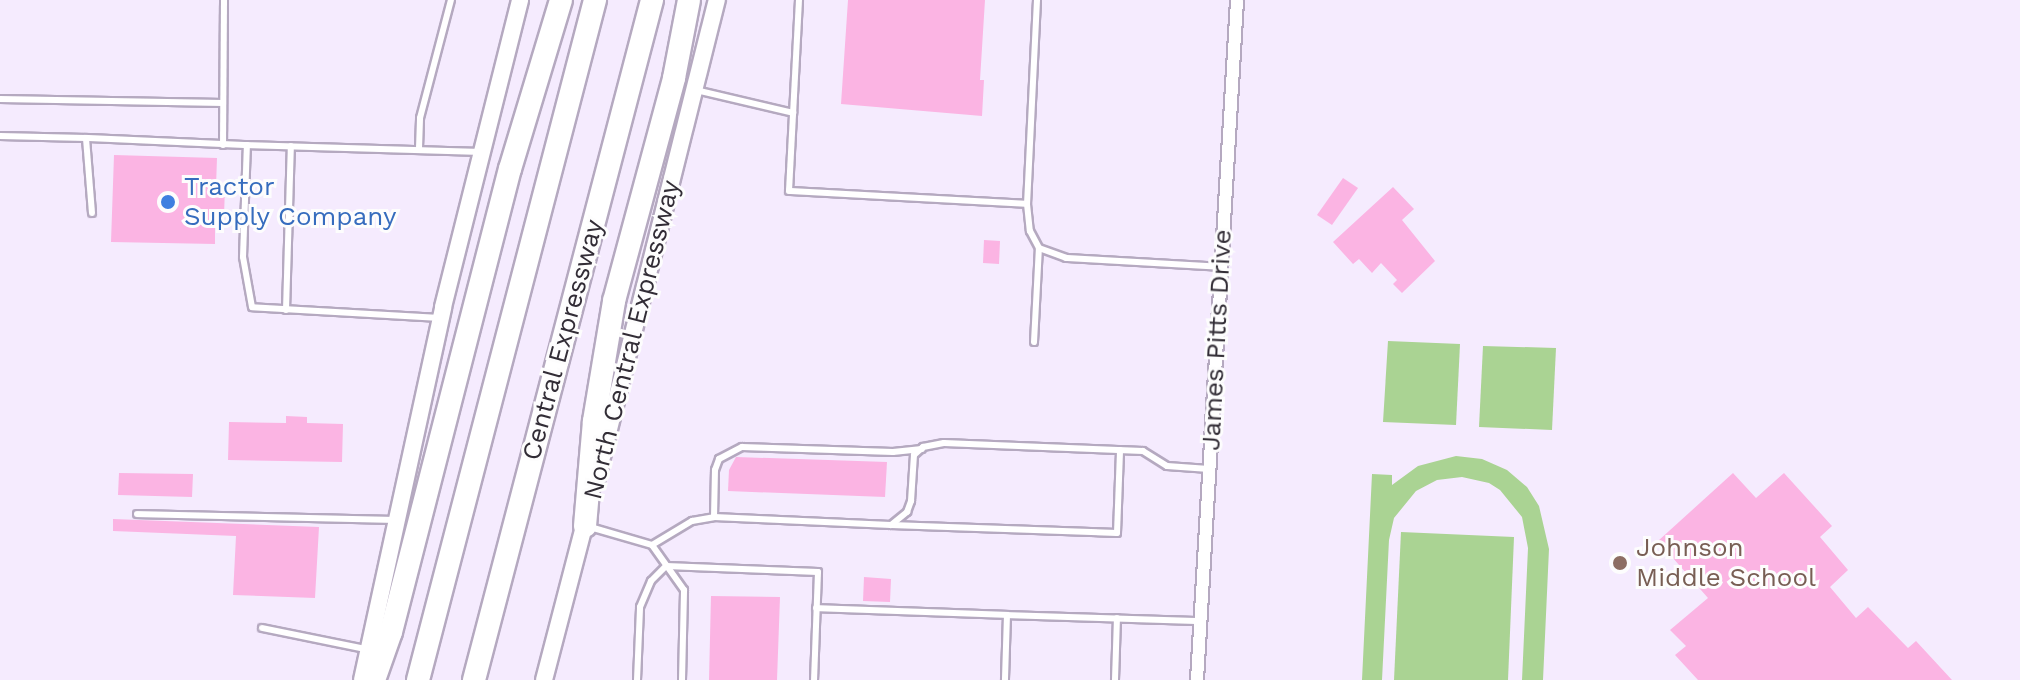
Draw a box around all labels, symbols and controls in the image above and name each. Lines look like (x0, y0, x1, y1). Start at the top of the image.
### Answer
place label: Tractor Supply Company (184, 171, 397, 232)
street label: North Central Expressway (577, 177, 687, 503)
marker: Tractor Supply Company (159, 193, 177, 211)
street label: Central Expressway (516, 216, 610, 464)
street label: James Pitts Drive (1196, 229, 1238, 451)
place label: Johnson Middle School (1636, 532, 1816, 594)
marker: Johnson Middle School (1611, 554, 1629, 572)

